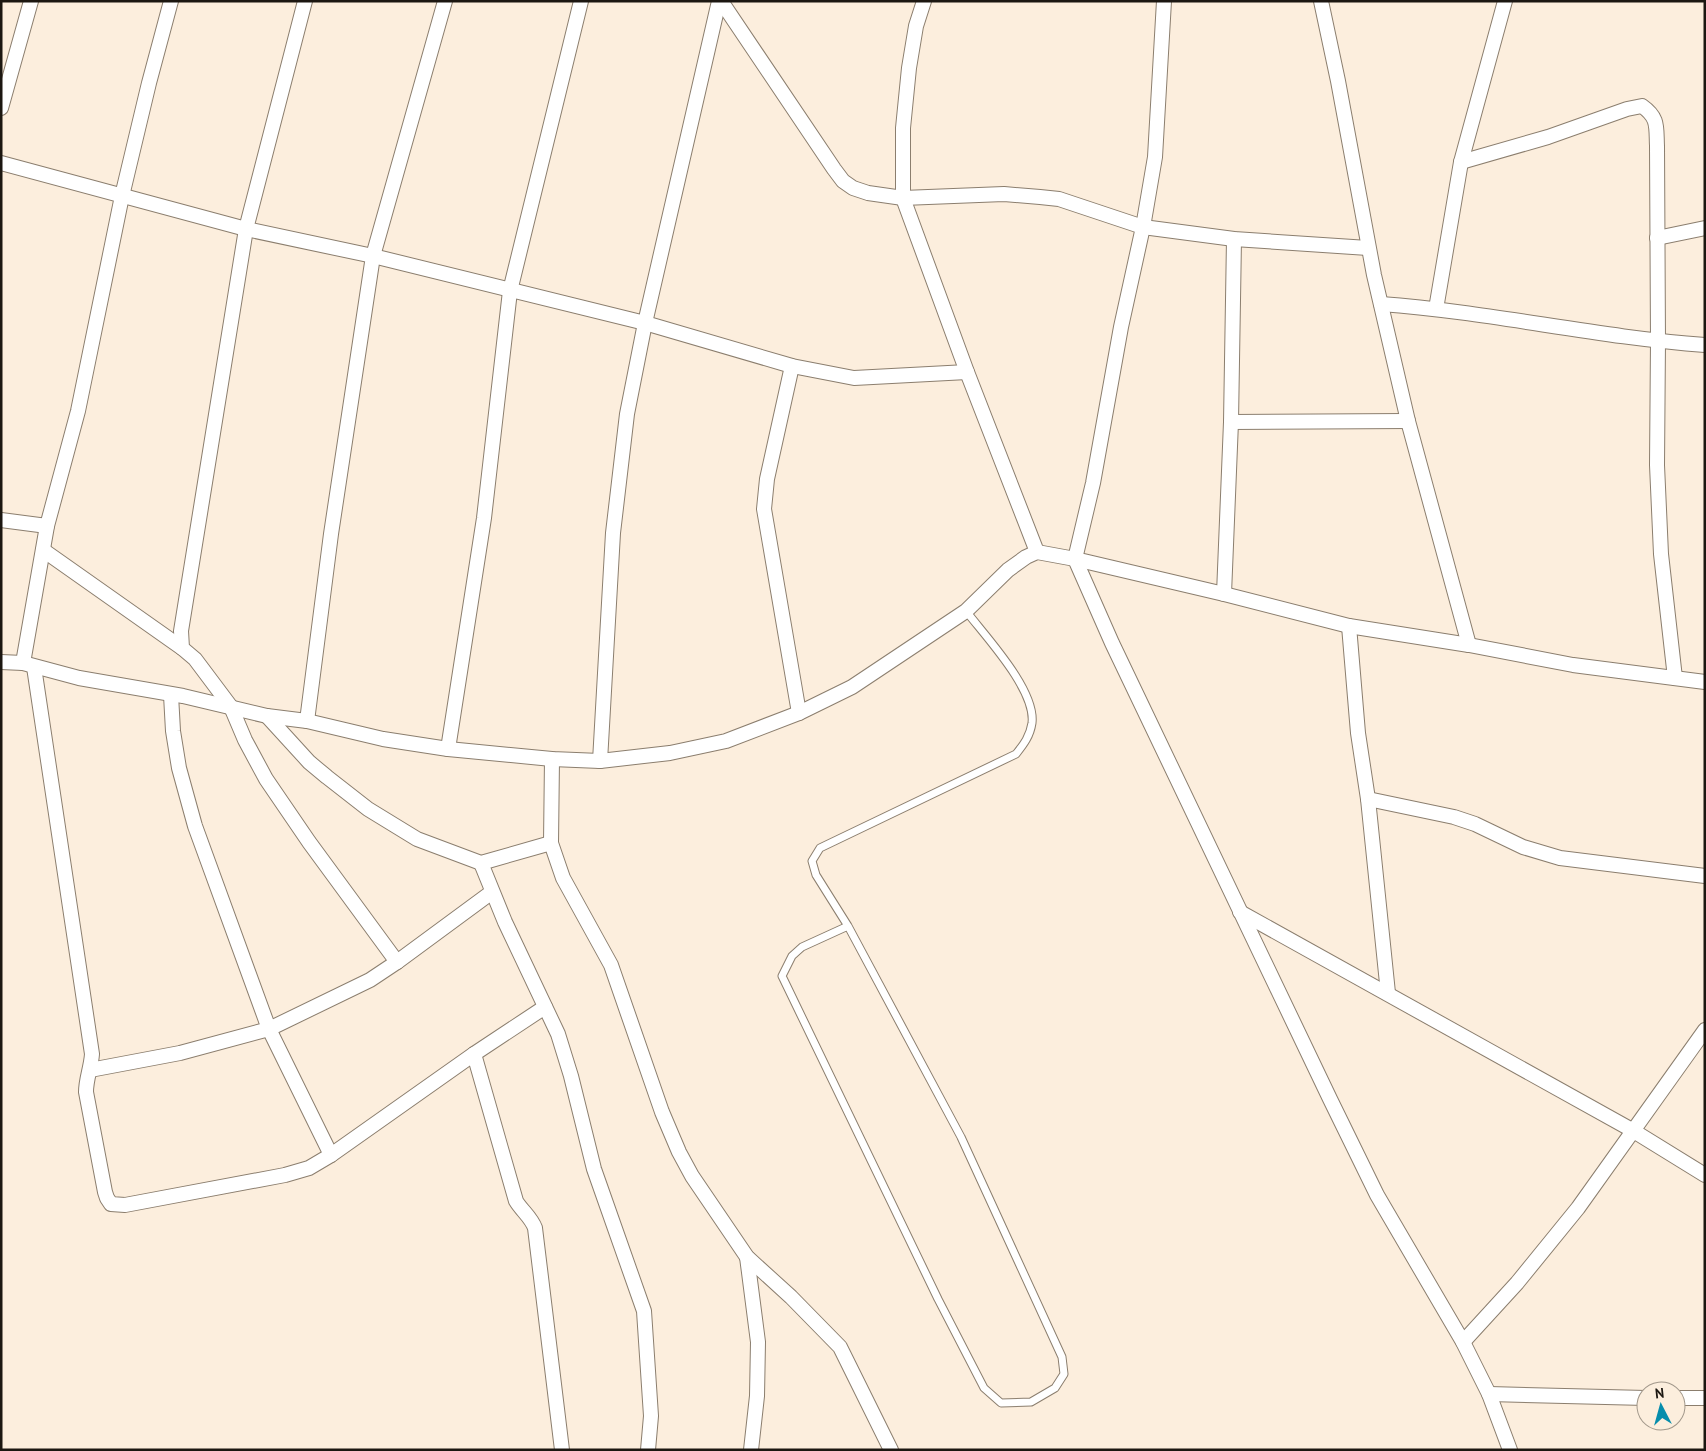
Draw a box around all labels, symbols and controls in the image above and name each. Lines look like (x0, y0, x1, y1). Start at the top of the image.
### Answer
north arrow (1636, 1381, 1686, 1431)
text: N (1654, 1384, 1665, 1403)

